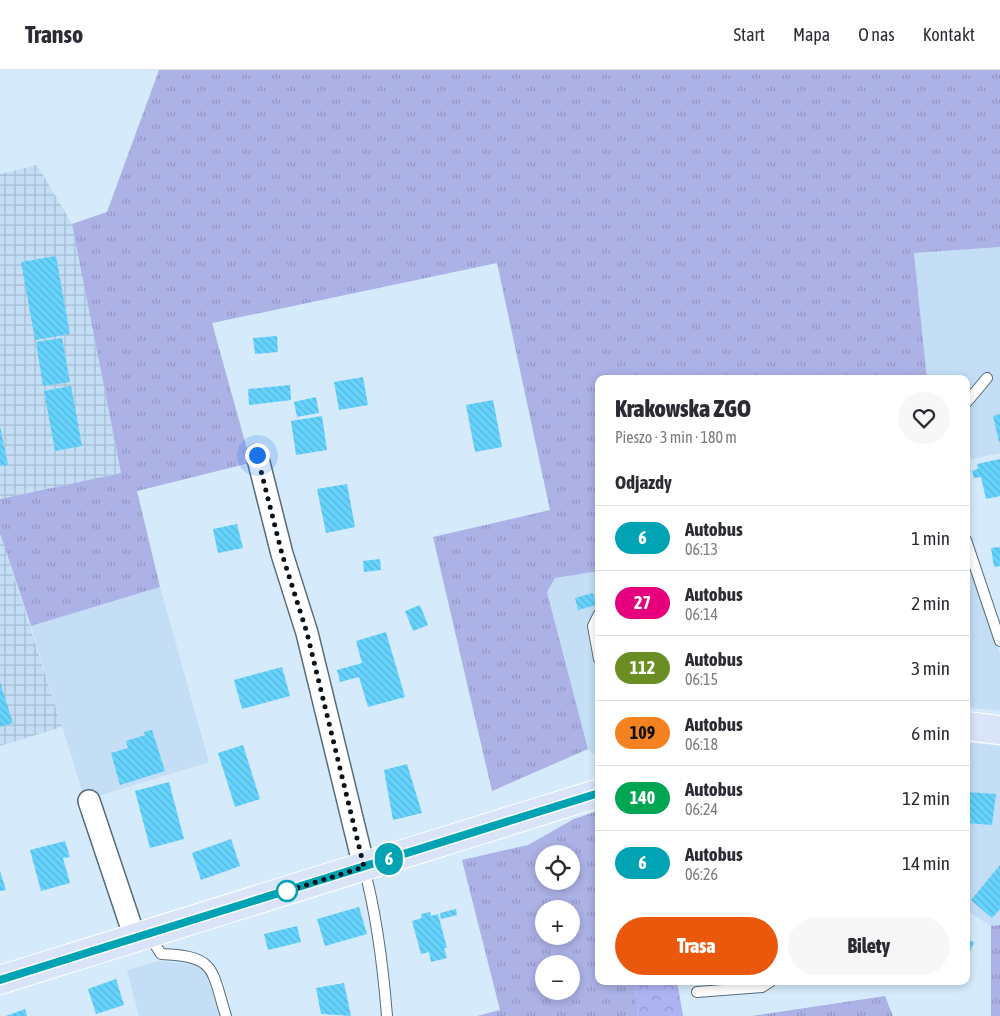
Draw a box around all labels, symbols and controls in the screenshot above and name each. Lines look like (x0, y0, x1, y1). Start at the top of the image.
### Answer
text: Transo (25, 21, 83, 48)
text: Start (733, 24, 765, 45)
text: Mapa (793, 24, 830, 45)
text: O nas (858, 24, 895, 45)
text: Kontakt (923, 24, 975, 45)
button: heart (898, 392, 950, 444)
text: Krakowska ZGO (615, 395, 751, 422)
text: Pieszo · 3 min · 180 m (615, 428, 737, 446)
your location (245, 443, 270, 468)
text: Odjazdy (615, 471, 672, 493)
text: Autobus (685, 518, 743, 540)
text: 6 (638, 527, 647, 548)
text: 1 min (911, 527, 950, 549)
text: 06:13 (685, 540, 718, 558)
text: Autobus (685, 583, 743, 605)
text: 27 (634, 592, 651, 613)
text: 2 min (911, 592, 950, 614)
text: 06:14 (685, 605, 718, 623)
text: Autobus (685, 648, 743, 670)
text: 112 (630, 657, 655, 678)
text: 3 min (911, 657, 950, 679)
text: 06:15 (685, 670, 718, 688)
text: Autobus (685, 713, 743, 735)
text: 109 (630, 722, 655, 743)
text: 6 min (911, 722, 950, 744)
text: 06:18 (685, 735, 718, 753)
text: Autobus (685, 778, 743, 800)
text: 140 (630, 787, 655, 808)
text: 12 min (902, 787, 950, 809)
text: 06:24 (685, 800, 718, 818)
line badge: 6 (373, 843, 405, 875)
text: Autobus (685, 843, 743, 865)
map controls (535, 845, 580, 1000)
button: locate (535, 845, 580, 890)
text: 6 (385, 848, 393, 869)
text: 6 (638, 852, 647, 873)
text: 14 min (902, 852, 950, 874)
text: 06:26 (685, 865, 718, 883)
unlabelled marker (276, 880, 298, 902)
button: + (535, 900, 580, 945)
button: Trasa (615, 917, 778, 975)
button: Bilety (788, 917, 950, 975)
button: − (535, 955, 580, 1000)

